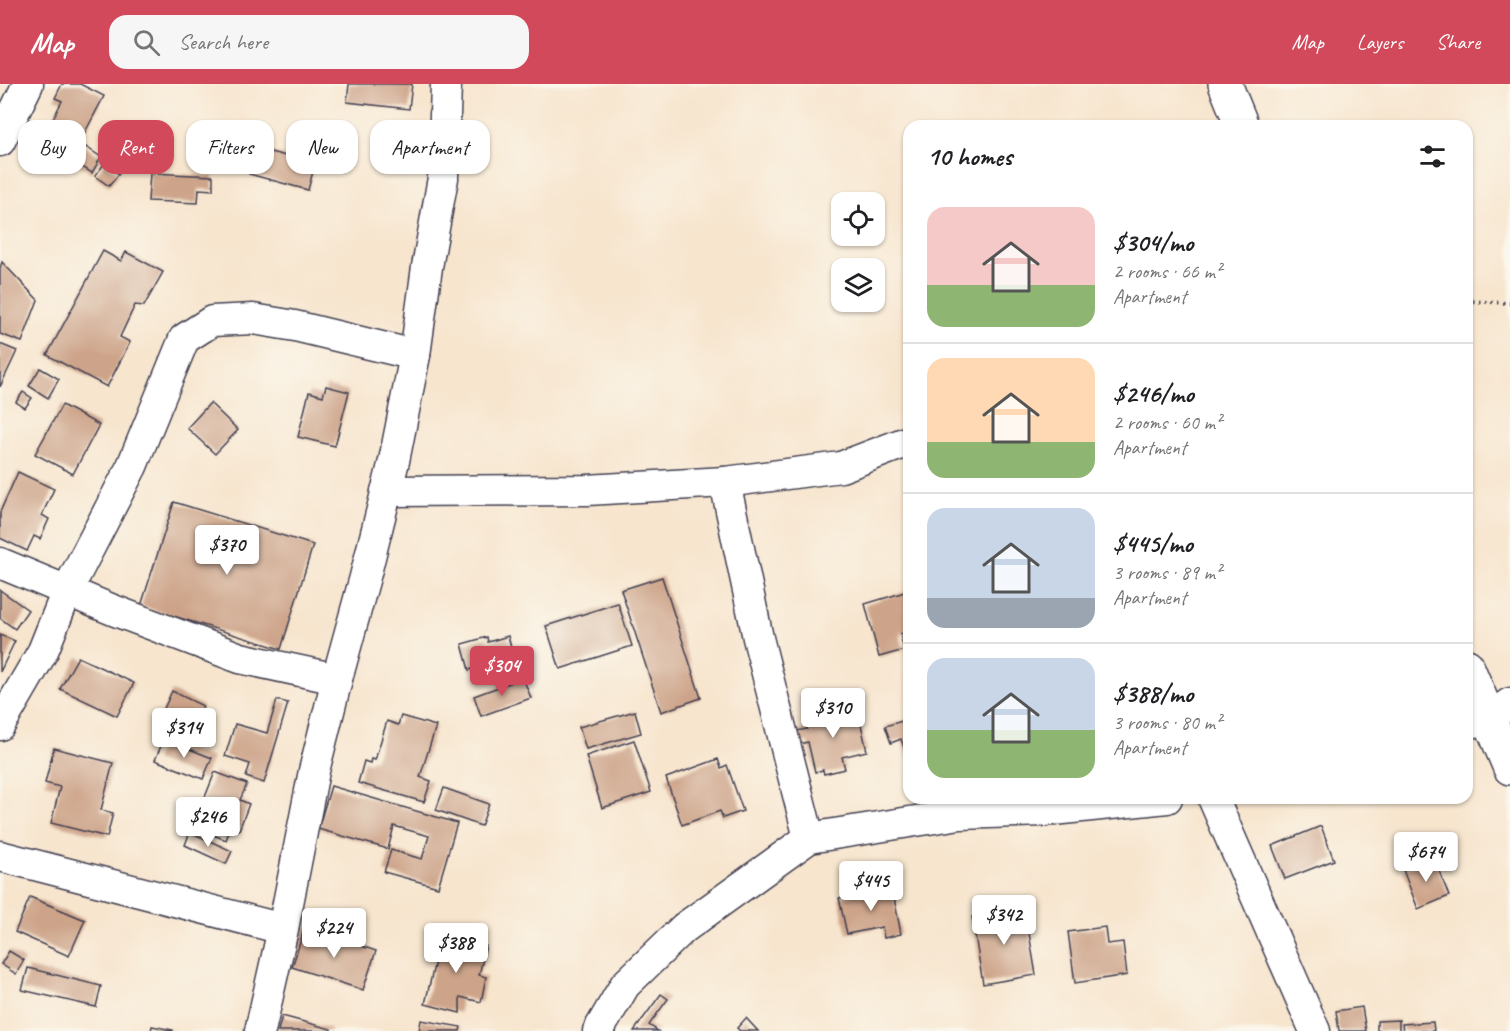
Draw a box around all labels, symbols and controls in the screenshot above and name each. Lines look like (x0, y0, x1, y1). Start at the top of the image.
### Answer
search box (109, 15, 529, 69)
text: Map (30, 25, 73, 60)
icon: search (130, 26, 163, 59)
text: Search here (178, 28, 268, 56)
text: Map (1291, 29, 1324, 55)
text: Layers (1357, 29, 1403, 55)
text: Share (1436, 29, 1480, 55)
chip: Buy (18, 120, 86, 174)
chip: Rent (98, 120, 174, 174)
chip: Filters (186, 120, 274, 174)
chip: New (286, 120, 358, 174)
chip: Apartment (370, 120, 490, 174)
text: 10 homes (927, 140, 1012, 173)
icon: filters (1416, 140, 1449, 173)
map controls (831, 192, 885, 312)
button: locate (831, 192, 885, 246)
text: $304/mo (1113, 226, 1193, 259)
icon: home (975, 231, 1047, 303)
button: layers (831, 258, 885, 312)
text: 2 rooms · 66 m² (1113, 259, 1221, 284)
text: Apartment (1113, 284, 1186, 309)
text: $246/mo (1113, 377, 1194, 410)
icon: home (975, 382, 1047, 454)
text: 2 rooms · 60 m² (1113, 410, 1221, 435)
text: Apartment (1113, 435, 1186, 460)
pin: $370 (191, 525, 263, 576)
text: $445/mo (1113, 527, 1193, 560)
text: $370 (209, 532, 245, 557)
icon: home (975, 532, 1047, 604)
text: 3 rooms · 89 m² (1113, 560, 1221, 585)
text: Apartment (1113, 585, 1186, 610)
pin: $304 (466, 646, 538, 697)
text: $304 (484, 653, 520, 678)
text: $388/mo (1113, 677, 1193, 710)
icon: home (975, 682, 1047, 754)
pin: $310 (797, 688, 869, 739)
text: $310 (815, 695, 851, 720)
pin: $314 (148, 708, 220, 759)
text: 3 rooms · 80 m² (1113, 710, 1221, 735)
text: $314 (166, 715, 202, 740)
text: Apartment (1113, 735, 1186, 760)
pin: $246 (172, 797, 244, 848)
text: $246 (190, 804, 226, 829)
pin: $674 (1390, 832, 1462, 883)
text: $674 (1408, 839, 1444, 864)
pin: $445 (835, 861, 907, 912)
text: $445 (853, 868, 889, 893)
pin: $342 (968, 895, 1040, 946)
text: $342 (986, 902, 1022, 927)
pin: $224 (298, 908, 370, 959)
text: $224 (316, 915, 352, 940)
pin: $388 (420, 923, 492, 974)
text: $388 (438, 930, 474, 955)

